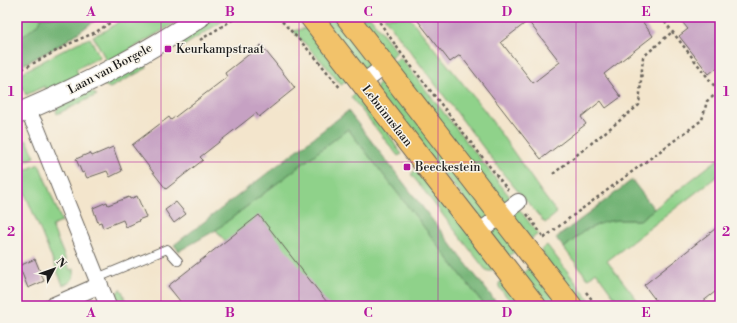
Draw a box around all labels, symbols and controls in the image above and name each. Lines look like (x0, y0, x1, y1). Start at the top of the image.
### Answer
text: A (85, 4, 96, 20)
text: B (225, 4, 235, 20)
text: C (363, 4, 373, 20)
text: D (502, 4, 512, 20)
text: E (641, 4, 651, 20)
street label: Laan van Borgele (65, 40, 155, 98)
place label: Keurkampstraat (176, 42, 265, 57)
marker: Keurkampstraat (163, 44, 173, 54)
street label: Lebuïnuslaan (358, 82, 416, 150)
text: 1 (8, 84, 15, 100)
text: 1 (723, 84, 730, 100)
place label: Beeckestein (414, 160, 481, 175)
marker: Beeckestein (402, 162, 412, 172)
text: 2 (7, 224, 15, 240)
text: 2 (722, 224, 730, 240)
north arrow (34, 249, 74, 289)
text: N (53, 255, 69, 271)
text: A (85, 305, 96, 321)
text: B (225, 305, 235, 321)
text: C (363, 305, 373, 321)
text: D (502, 305, 512, 321)
text: E (641, 305, 651, 321)

